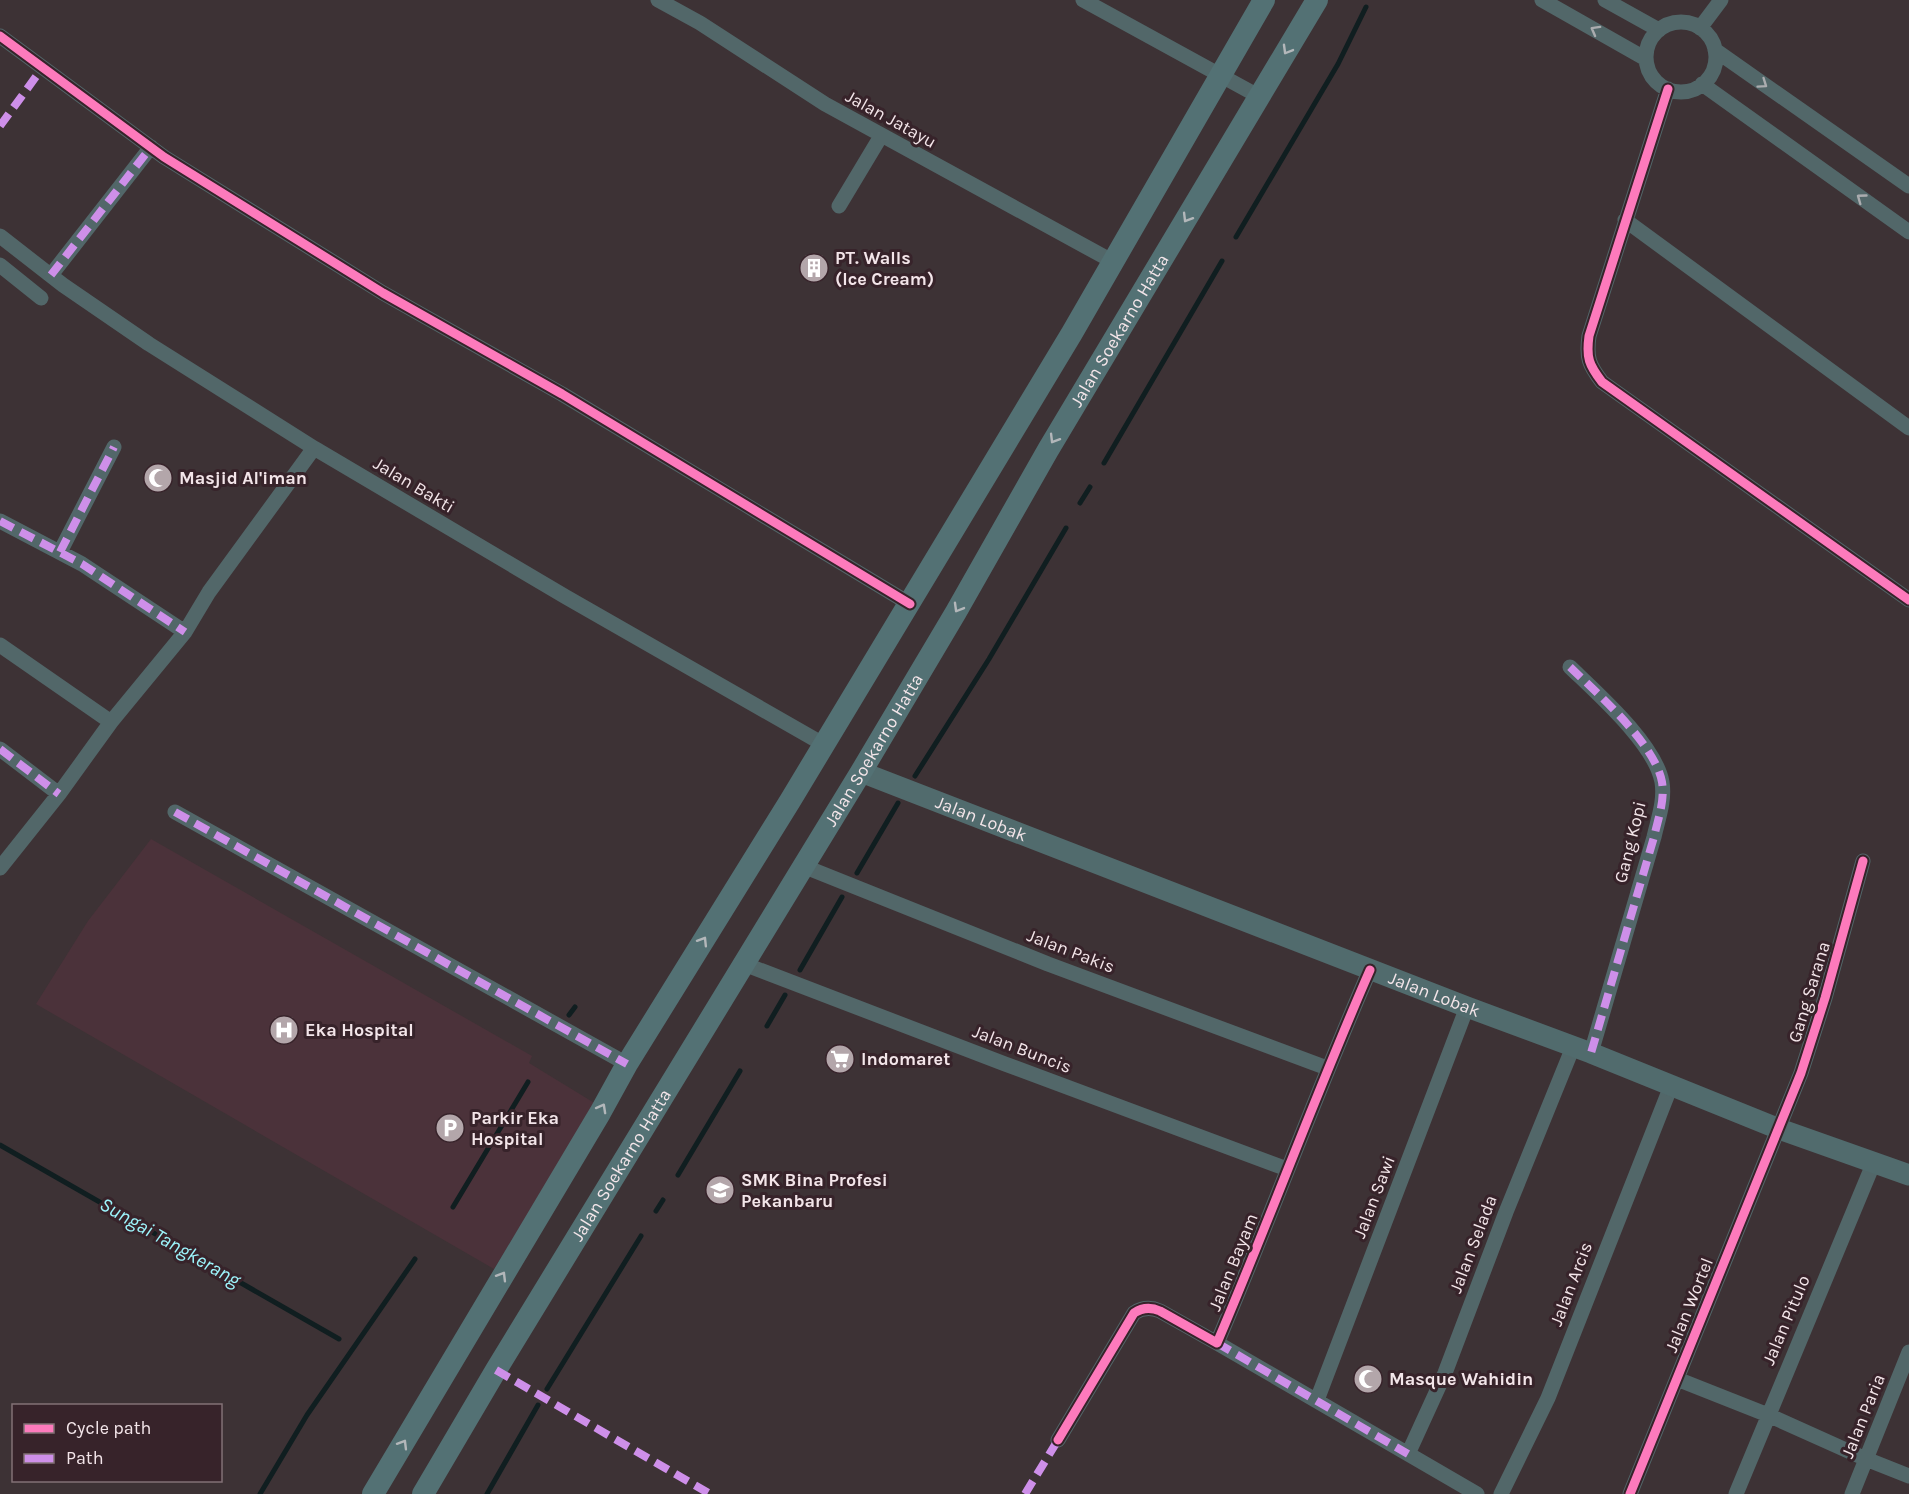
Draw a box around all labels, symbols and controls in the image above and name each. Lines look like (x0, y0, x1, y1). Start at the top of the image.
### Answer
one-way arrow (1591, 26, 1601, 37)
one-way arrow (1283, 44, 1294, 55)
one-way arrow (1756, 77, 1767, 88)
street label: Jalan Jatayu (842, 85, 940, 153)
one-way arrow (1857, 195, 1868, 206)
one-way arrow (1182, 212, 1194, 222)
place label: PT. Walls (Ice Cream) (835, 247, 934, 290)
street label: Jalan Soekarno Hatta (1065, 250, 1174, 411)
building icon: PT. Walls (Ice Cream) (798, 252, 830, 284)
one-way arrow (1050, 433, 1062, 443)
street label: Jalan Bakti (369, 452, 459, 518)
mosque icon: Masjid Al'iman (142, 462, 174, 494)
place label: Masjid Al'iman (179, 467, 307, 489)
one-way arrow (954, 602, 965, 613)
street label: Jalan Soekarno Hatta (819, 669, 928, 830)
street label: Jalan Lobak (932, 791, 1030, 846)
street label: Gang Kopi (1609, 799, 1651, 885)
street label: Jalan Pakis (1024, 924, 1118, 978)
one-way arrow (695, 937, 706, 948)
street label: Gang Sarana (1783, 939, 1835, 1045)
street label: Jalan Lobak (1386, 967, 1483, 1022)
hospital icon: Eka Hospital (268, 1014, 300, 1046)
place label: Eka Hospital (305, 1019, 414, 1041)
street label: Jalan Buncis (969, 1020, 1075, 1078)
supermarket icon: Indomaret (824, 1043, 856, 1075)
place label: Indomaret (861, 1048, 950, 1070)
street label: Jalan Soekarno Hatta (566, 1085, 676, 1245)
one-way arrow (595, 1104, 606, 1115)
place label: Parkir Eka Hospital (471, 1107, 559, 1150)
parking icon: Parkir Eka Hospital (434, 1112, 466, 1144)
street label: Jalan Sawi (1348, 1153, 1400, 1241)
place label: SMK Bina Profesi Pekanbaru (741, 1169, 888, 1212)
school or university icon: SMK Bina Profesi Pekanbaru (704, 1174, 736, 1206)
water label: Sungai Tangkerang (96, 1192, 245, 1292)
street label: Jalan Selada (1444, 1192, 1502, 1296)
street label: Jalan Bayam (1203, 1210, 1263, 1314)
street label: Jalan Arcis (1545, 1239, 1597, 1329)
street label: Jalan Wortel (1660, 1254, 1718, 1356)
one-way arrow (495, 1272, 507, 1282)
street label: Jalan Pitulo (1757, 1272, 1815, 1368)
mosque icon: Masque Wahidin (1352, 1363, 1384, 1395)
place label: Masque Wahidin (1389, 1368, 1533, 1390)
street label: Jalan Paria (1836, 1371, 1890, 1461)
legend (12, 1404, 222, 1482)
text: Cycle path (66, 1417, 151, 1439)
one-way arrow (396, 1440, 407, 1450)
text: Path (66, 1447, 104, 1469)

